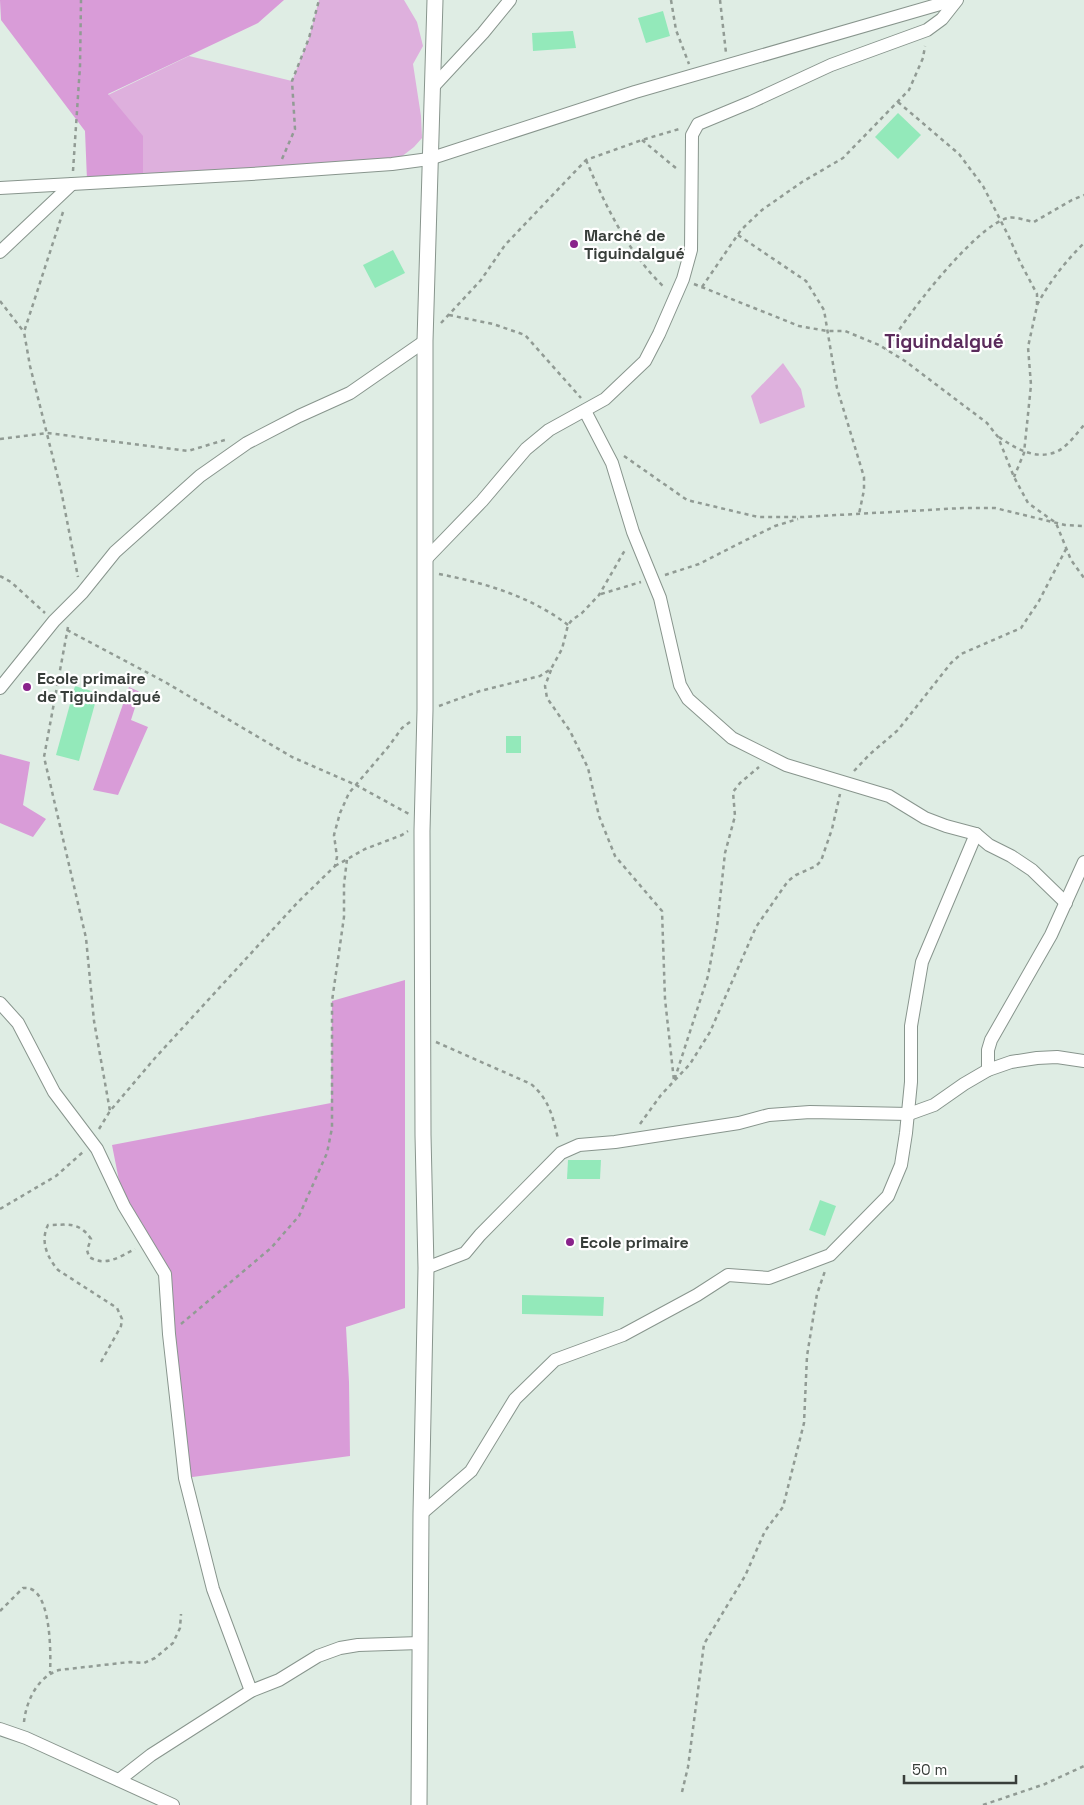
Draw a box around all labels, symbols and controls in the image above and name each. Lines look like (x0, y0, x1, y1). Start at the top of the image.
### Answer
place label: Marché de Tiguindalgué (584, 225, 685, 264)
marker: Marché de Tiguindalgué (568, 238, 580, 250)
district label: Tiguindalgué (884, 329, 1004, 354)
place label: Ecole primaire de Tiguindalgué (37, 668, 161, 707)
marker: Ecole primaire de Tiguindalgué (21, 681, 33, 693)
place label: Ecole primaire (580, 1232, 689, 1253)
marker: Ecole primaire (564, 1236, 576, 1248)
scale bar (904, 1752, 1016, 1784)
text: 50 m (912, 1760, 947, 1779)

